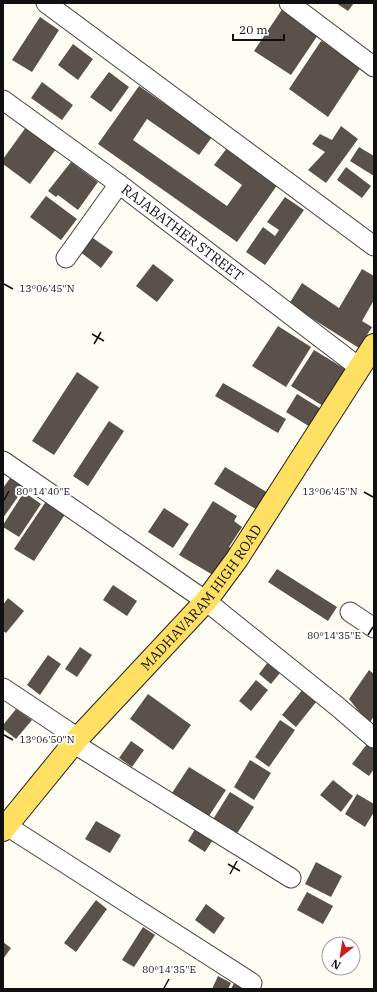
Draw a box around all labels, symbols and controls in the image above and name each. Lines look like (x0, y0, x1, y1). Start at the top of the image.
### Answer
scale bar (233, 16, 284, 42)
text: 20 m (239, 22, 268, 37)
street label: RAJABATHER STREET (118, 180, 247, 285)
text: 13°06'45"N (20, 282, 75, 295)
text: 80°14'40"E (16, 485, 70, 498)
text: 13°06'45"N (303, 485, 358, 498)
street label: MADHAVARAM HIGH ROAD (137, 521, 266, 674)
text: 80°14'35"E (307, 629, 361, 642)
text: 13°06'50"N (20, 733, 75, 746)
north arrow (321, 936, 361, 976)
text: N (328, 956, 343, 973)
text: 80°14'35"E (142, 963, 196, 976)

